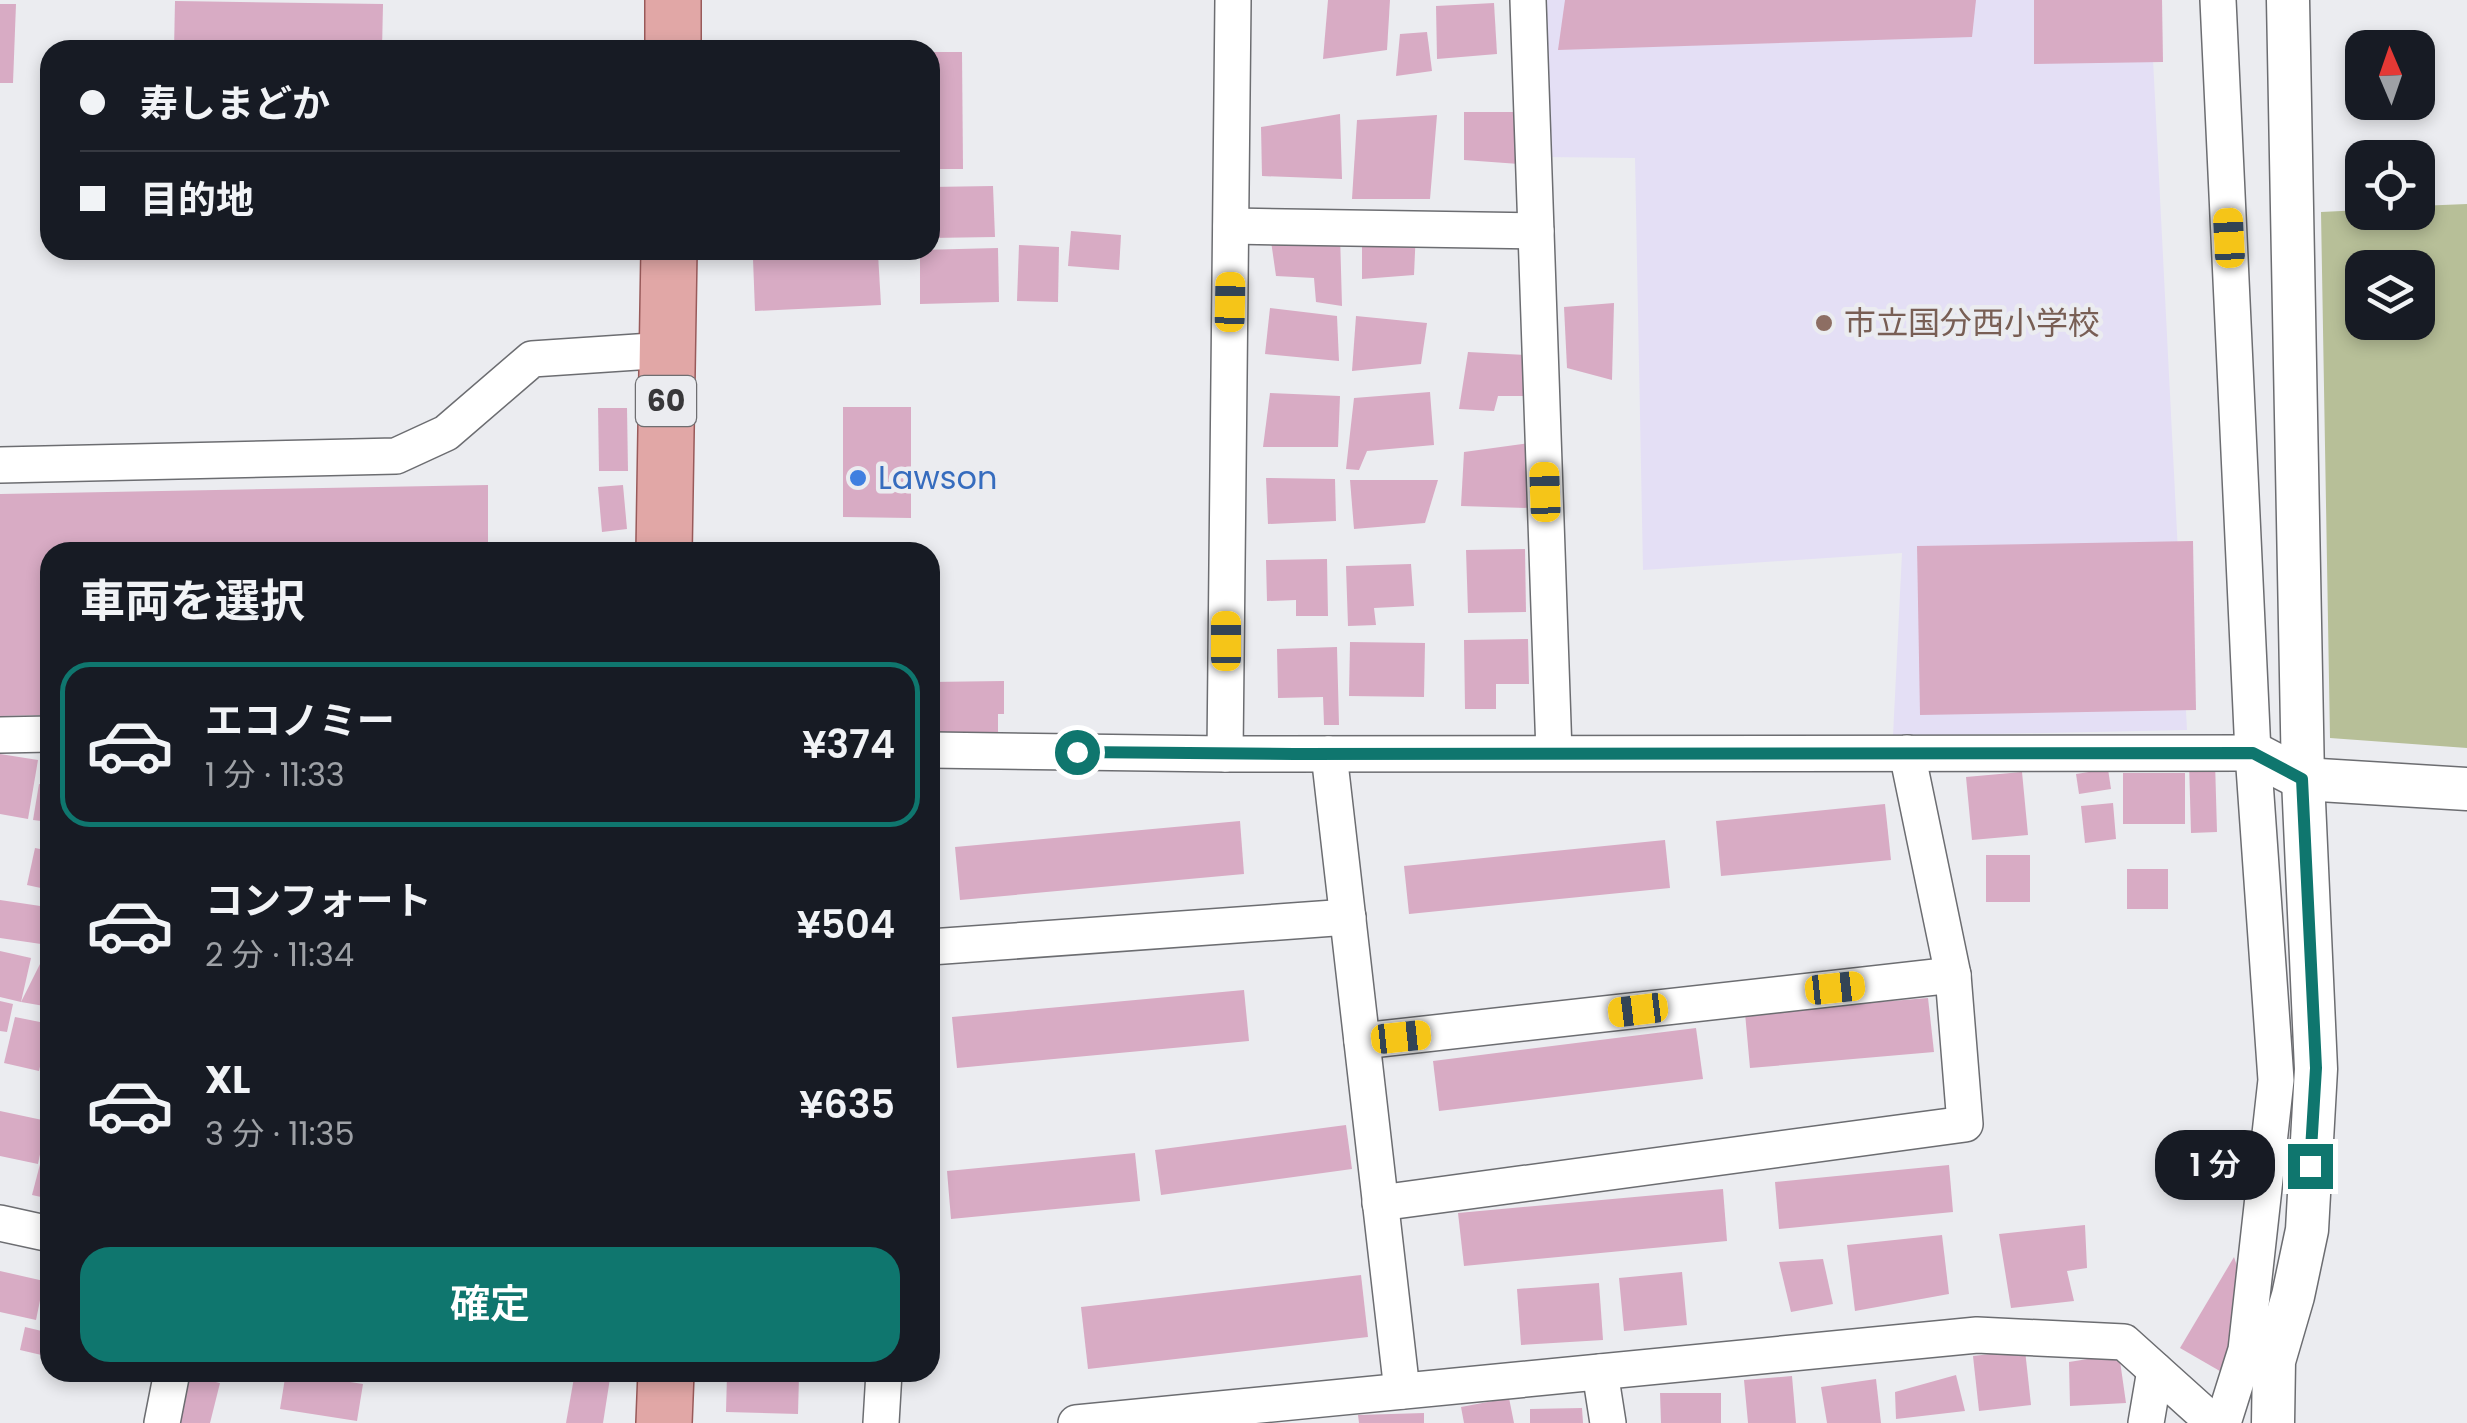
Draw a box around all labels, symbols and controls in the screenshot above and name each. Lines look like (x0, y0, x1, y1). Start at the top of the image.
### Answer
north arrow (2345, 30, 2435, 120)
map controls (2345, 30, 2435, 340)
text: 寿しまどか (140, 77, 330, 130)
button: locate (2345, 140, 2435, 230)
text: 目的地 (140, 173, 254, 226)
car (2212, 207, 2246, 269)
button: layers (2345, 250, 2435, 340)
car (1214, 272, 1246, 332)
place label: 市立国分西小学校 (1844, 300, 2100, 345)
marker: 市立国分西小学校 (1813, 312, 1835, 334)
road number: 60 (636, 376, 696, 426)
place label: Lawson (878, 455, 997, 500)
car (1529, 461, 1561, 523)
marker: Lawson (847, 467, 869, 489)
text: 車両を選択 (80, 570, 305, 633)
car (1211, 611, 1241, 671)
text: エコノミー (205, 694, 395, 747)
icon: car (85, 700, 175, 790)
text: ¥374 (802, 718, 895, 771)
route start (1055, 730, 1100, 775)
text: 1 分 · 11:33 (205, 752, 345, 797)
text: コンフォート (205, 874, 432, 927)
icon: car (85, 880, 175, 970)
text: ¥504 (797, 898, 895, 951)
text: 2 分 · 11:34 (205, 932, 354, 977)
car (1804, 970, 1866, 1006)
car (1606, 991, 1670, 1029)
car (1370, 1019, 1432, 1055)
text: XL (205, 1053, 250, 1106)
icon: car (85, 1060, 175, 1150)
text: ¥635 (799, 1078, 895, 1131)
text: 3 分 · 11:35 (205, 1111, 355, 1156)
callout: 1 分 (2155, 1131, 2275, 1201)
text: 1 分 (2189, 1142, 2241, 1187)
route end (2288, 1144, 2333, 1189)
button: 確定 (80, 1247, 900, 1362)

